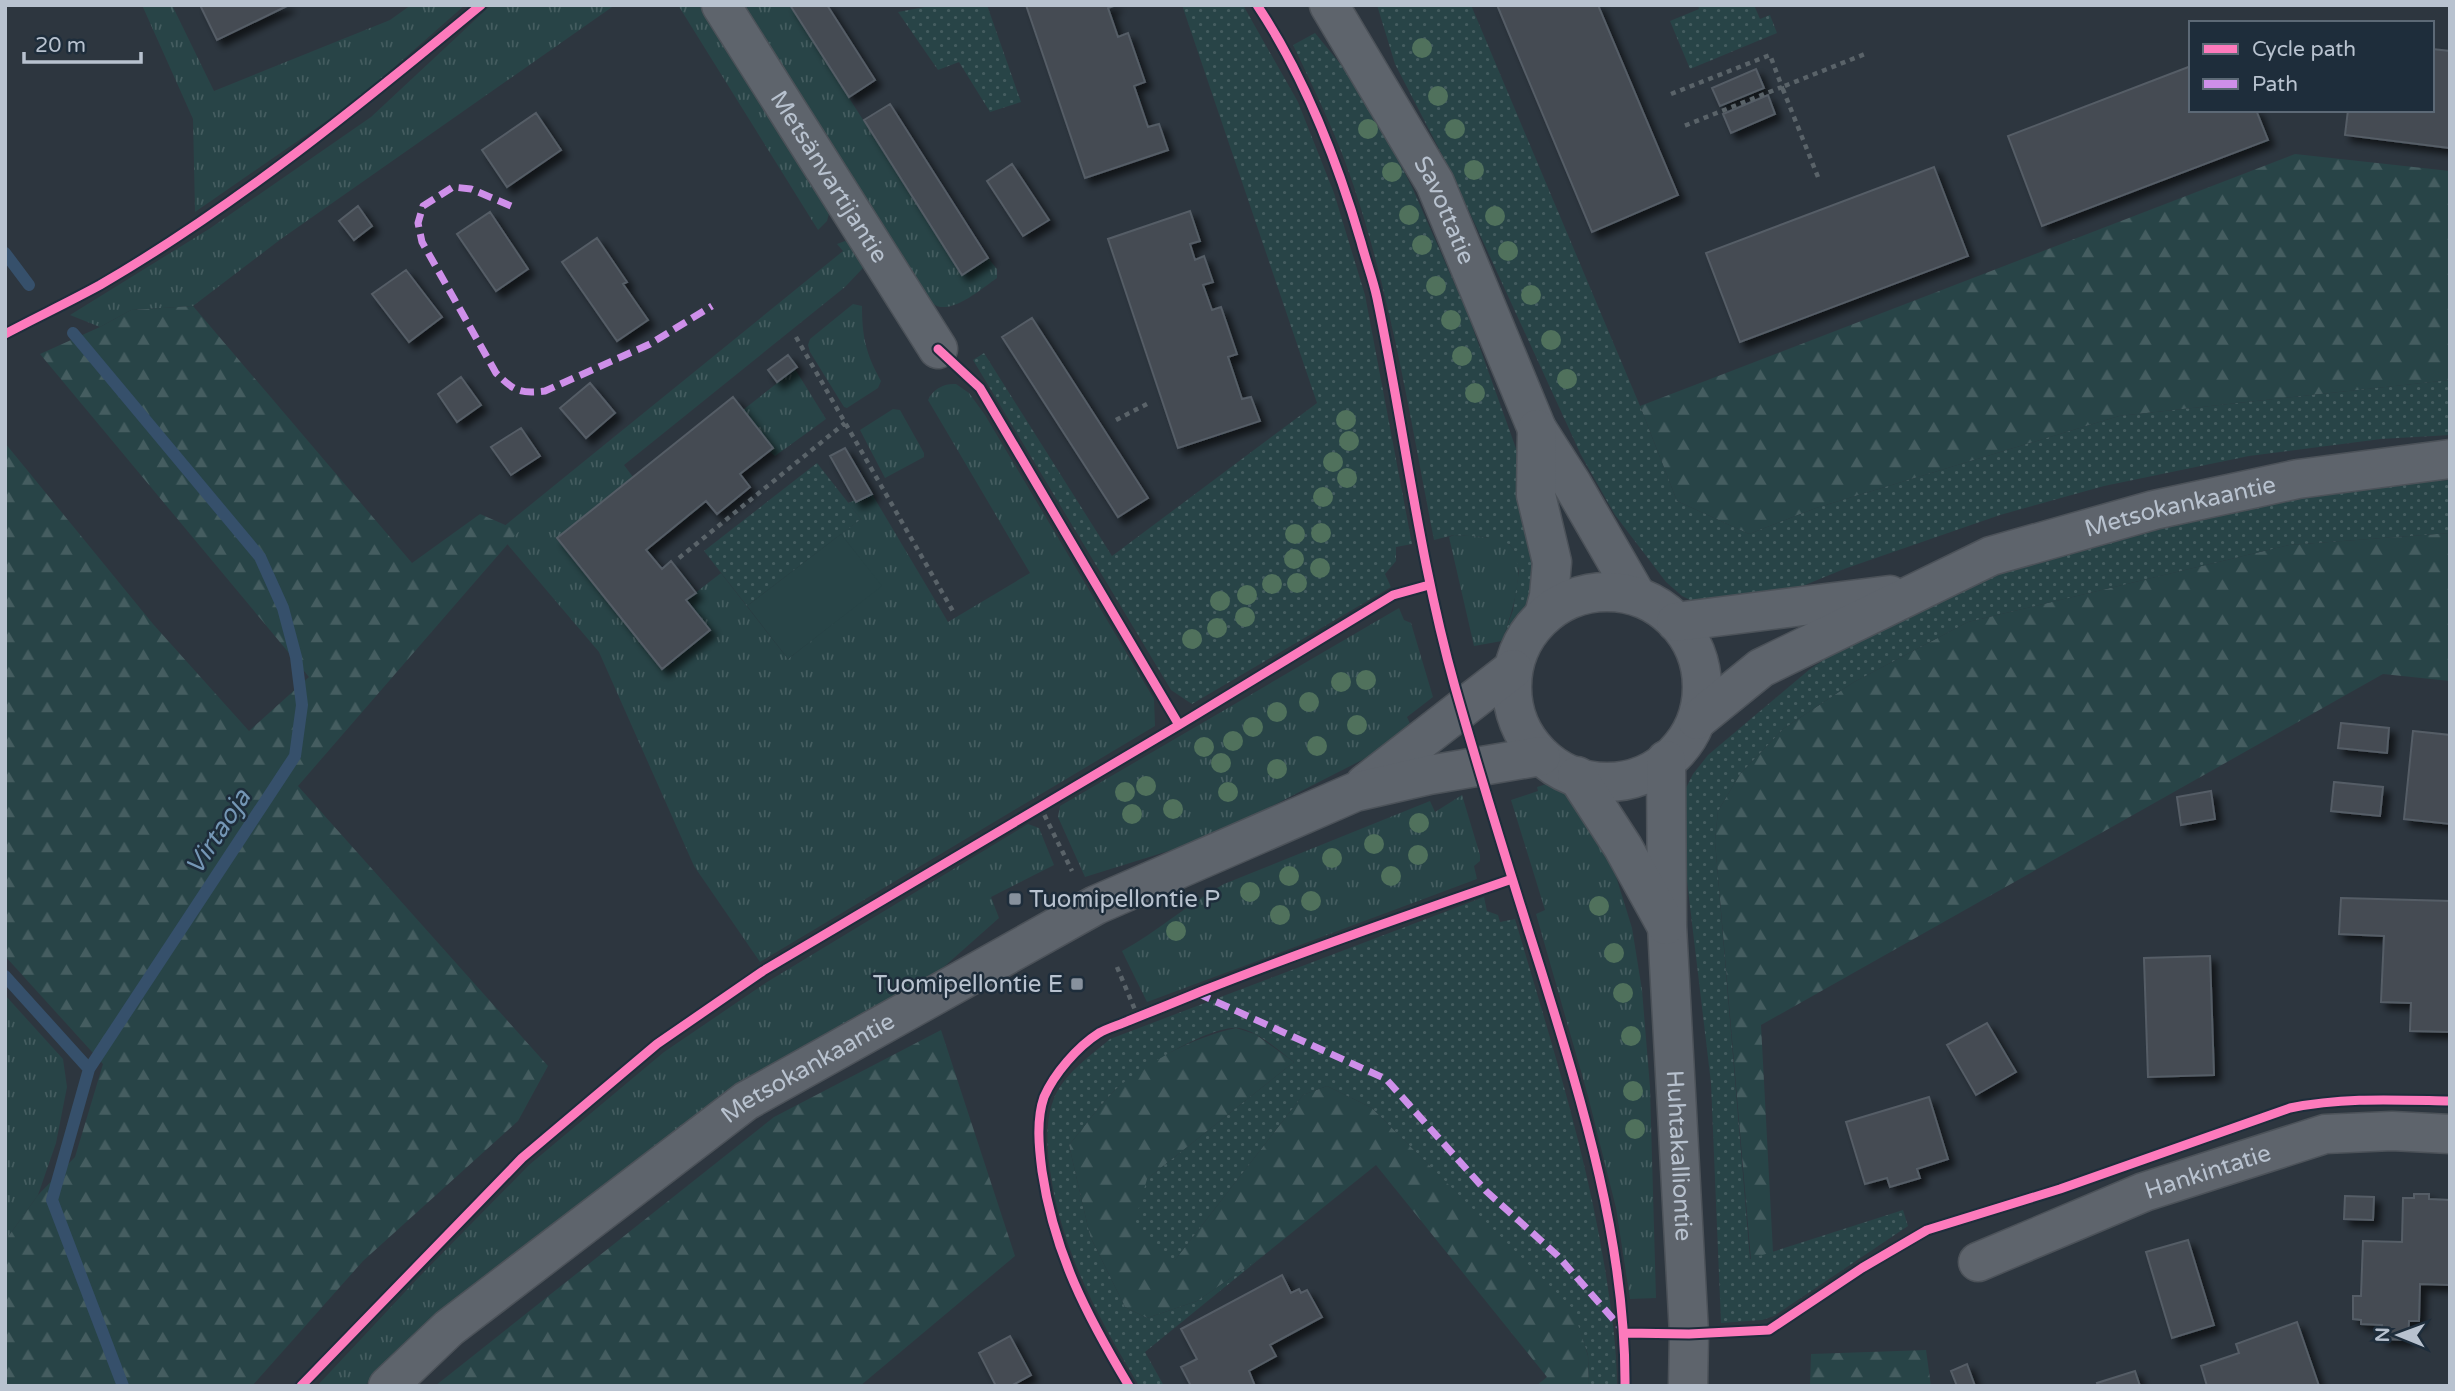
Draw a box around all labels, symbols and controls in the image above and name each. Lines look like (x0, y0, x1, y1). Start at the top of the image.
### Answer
scale bar (24, 21, 142, 65)
legend (2189, 21, 2434, 112)
text: 20 m (35, 33, 86, 58)
text: Cycle path (2252, 37, 2356, 62)
text: Path (2252, 72, 2298, 97)
street label: Metsänvartijantie (764, 85, 894, 268)
street label: Savottatie (1408, 151, 1482, 269)
street label: Metsokankaantie (2081, 470, 2278, 543)
water label: Virtaoja (179, 782, 258, 881)
place label: Tuomipellontie P (1029, 885, 1220, 914)
marker: Tuomipellontie P (1007, 891, 1023, 907)
place label: Tuomipellontie E (873, 970, 1063, 999)
marker: Tuomipellontie E (1069, 976, 1085, 992)
street label: Metsokankaantie (715, 1006, 900, 1129)
street label: Huhtakalliontie (1660, 1069, 1698, 1242)
street label: Hankintatie (2141, 1138, 2274, 1205)
north arrow (2364, 1300, 2434, 1370)
text: N (2372, 1327, 2394, 1343)

